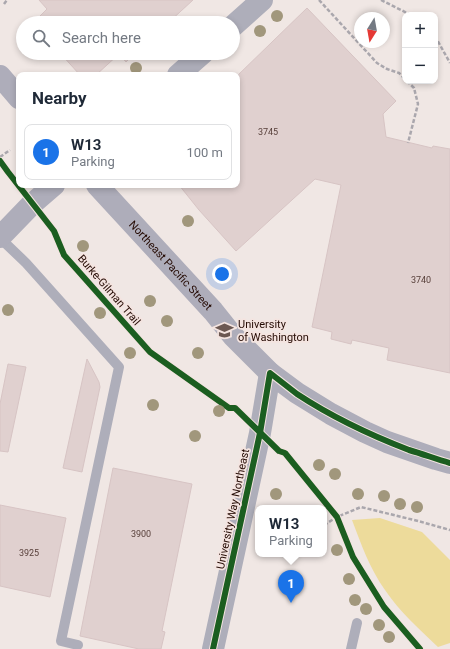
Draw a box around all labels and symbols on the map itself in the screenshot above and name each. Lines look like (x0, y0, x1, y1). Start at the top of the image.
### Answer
north arrow (354, 12, 390, 48)
house number: 3745 (258, 127, 278, 137)
street label: Northeast Pacific Street (127, 218, 215, 313)
street label: Burke-Gilman Trail (75, 252, 143, 328)
your location (212, 264, 232, 284)
house number: 3740 (411, 275, 431, 285)
place label: University of Washington (238, 318, 309, 344)
school or university icon: University of Washington (215, 320, 235, 340)
street label: University Way Northeast (214, 447, 252, 570)
house number: 3900 (131, 529, 151, 539)
house number: 3925 (19, 548, 39, 558)
pin: 1 (278, 570, 304, 603)

